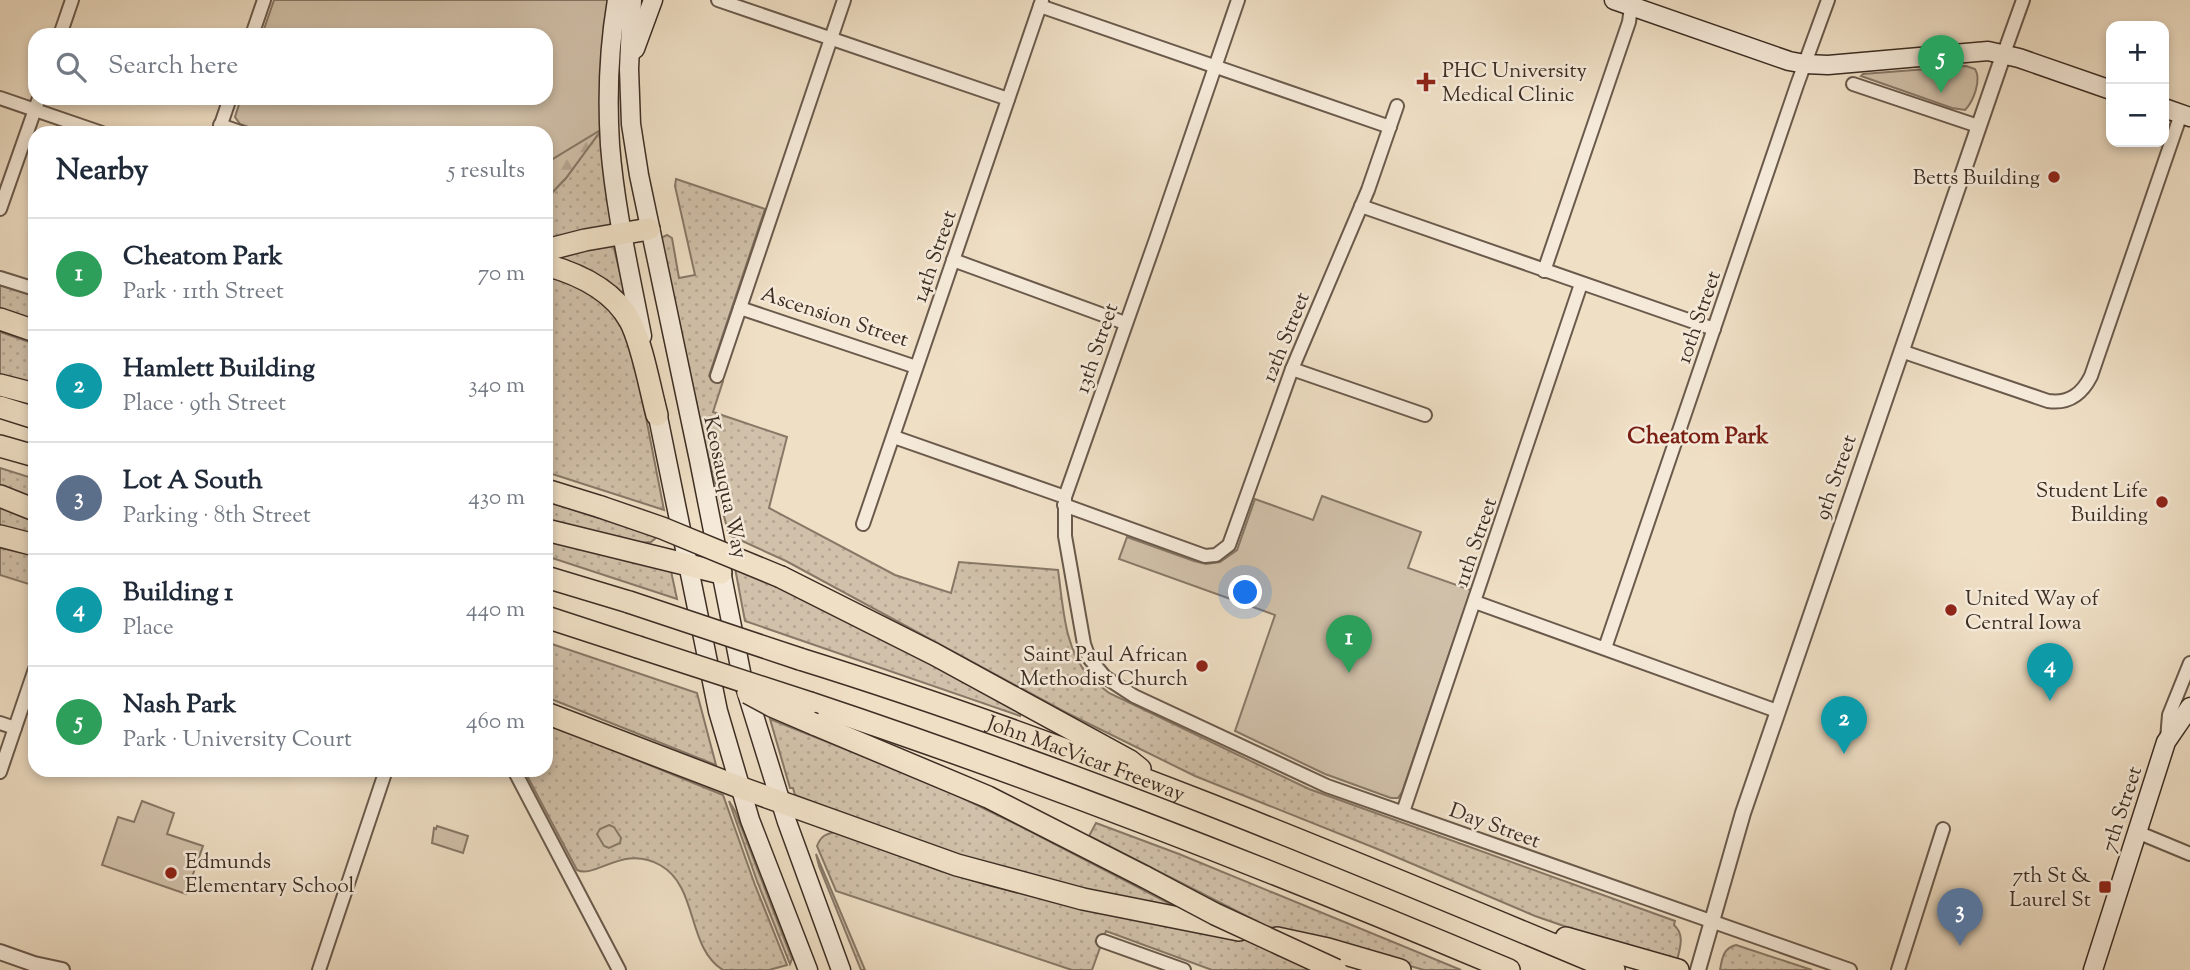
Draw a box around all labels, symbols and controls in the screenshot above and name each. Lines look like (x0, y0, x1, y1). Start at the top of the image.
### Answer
map controls (2106, 21, 2169, 147)
button: + (2106, 21, 2169, 84)
search box (28, 28, 553, 105)
pin: 5 (1918, 35, 1964, 93)
icon: search (52, 48, 90, 86)
text: Search here (108, 48, 238, 85)
place label: PHC University Medical Clinic (1442, 57, 1588, 111)
marker: PHC University Medical Clinic (1416, 72, 1436, 92)
button: − (2106, 84, 2169, 147)
text: Nearby (56, 150, 148, 193)
text: 5 results (448, 155, 525, 188)
place label: Betts Building (1913, 164, 2040, 194)
marker: Betts Building (2046, 169, 2062, 185)
street label: 14th Street (906, 207, 966, 307)
text: Cheatom Park (123, 239, 283, 276)
text: 1 (75, 258, 83, 291)
text: 70 m (478, 258, 525, 291)
street label: 10th Street (1670, 267, 1730, 368)
text: Park · 11th Street (123, 276, 284, 309)
street label: Ascension Street (757, 280, 912, 356)
street label: 12th Street (1255, 288, 1319, 387)
street label: 13th Street (1068, 299, 1127, 398)
text: Hamlett Building (123, 351, 315, 388)
text: 2 (74, 370, 84, 403)
text: 340 m (468, 370, 525, 403)
text: Place · 9th Street (123, 388, 286, 421)
street label: Keosauqua Way (694, 413, 754, 562)
district label: Cheatom Park (1627, 421, 1769, 454)
street label: 9th Street (1808, 431, 1865, 524)
text: Lot A South (123, 463, 263, 500)
place label: Student Life Building (2036, 477, 2148, 531)
text: 3 (74, 482, 84, 515)
text: 430 m (468, 482, 525, 515)
street label: 11th Street (1448, 494, 1506, 591)
marker: Student Life Building (2154, 494, 2170, 510)
text: Parking · 8th Street (123, 500, 311, 533)
text: Building 1 (123, 575, 233, 612)
your location (1228, 575, 1262, 609)
place label: United Way of Central Iowa (1965, 585, 2101, 639)
text: 4 (73, 594, 85, 627)
text: 440 m (466, 594, 525, 627)
marker: United Way of Central Iowa (1943, 602, 1959, 618)
text: Place (123, 612, 174, 645)
pin: 1 (1326, 615, 1372, 673)
place label: Saint Paul African Methodist Church (1020, 641, 1188, 695)
pin: 4 (2027, 643, 2073, 701)
marker: Saint Paul African Methodist Church (1194, 658, 1210, 674)
text: Nash Park (123, 687, 236, 724)
pin: 2 (1821, 696, 1867, 754)
text: 5 (75, 706, 83, 739)
text: 460 m (466, 706, 525, 739)
street label: John MacVicar Freeway (982, 709, 1190, 811)
text: Park · University Court (123, 724, 352, 757)
street label: 7th Street (2095, 763, 2151, 856)
street label: Day Street (1444, 797, 1544, 857)
place label: Edmunds Elementary School (185, 848, 355, 902)
place label: 7th St & Laurel St (2009, 862, 2091, 916)
marker: Edmunds Elementary School (163, 865, 179, 881)
marker: 7th St & Laurel St (2097, 879, 2113, 895)
pin: 3 (1937, 888, 1983, 946)

